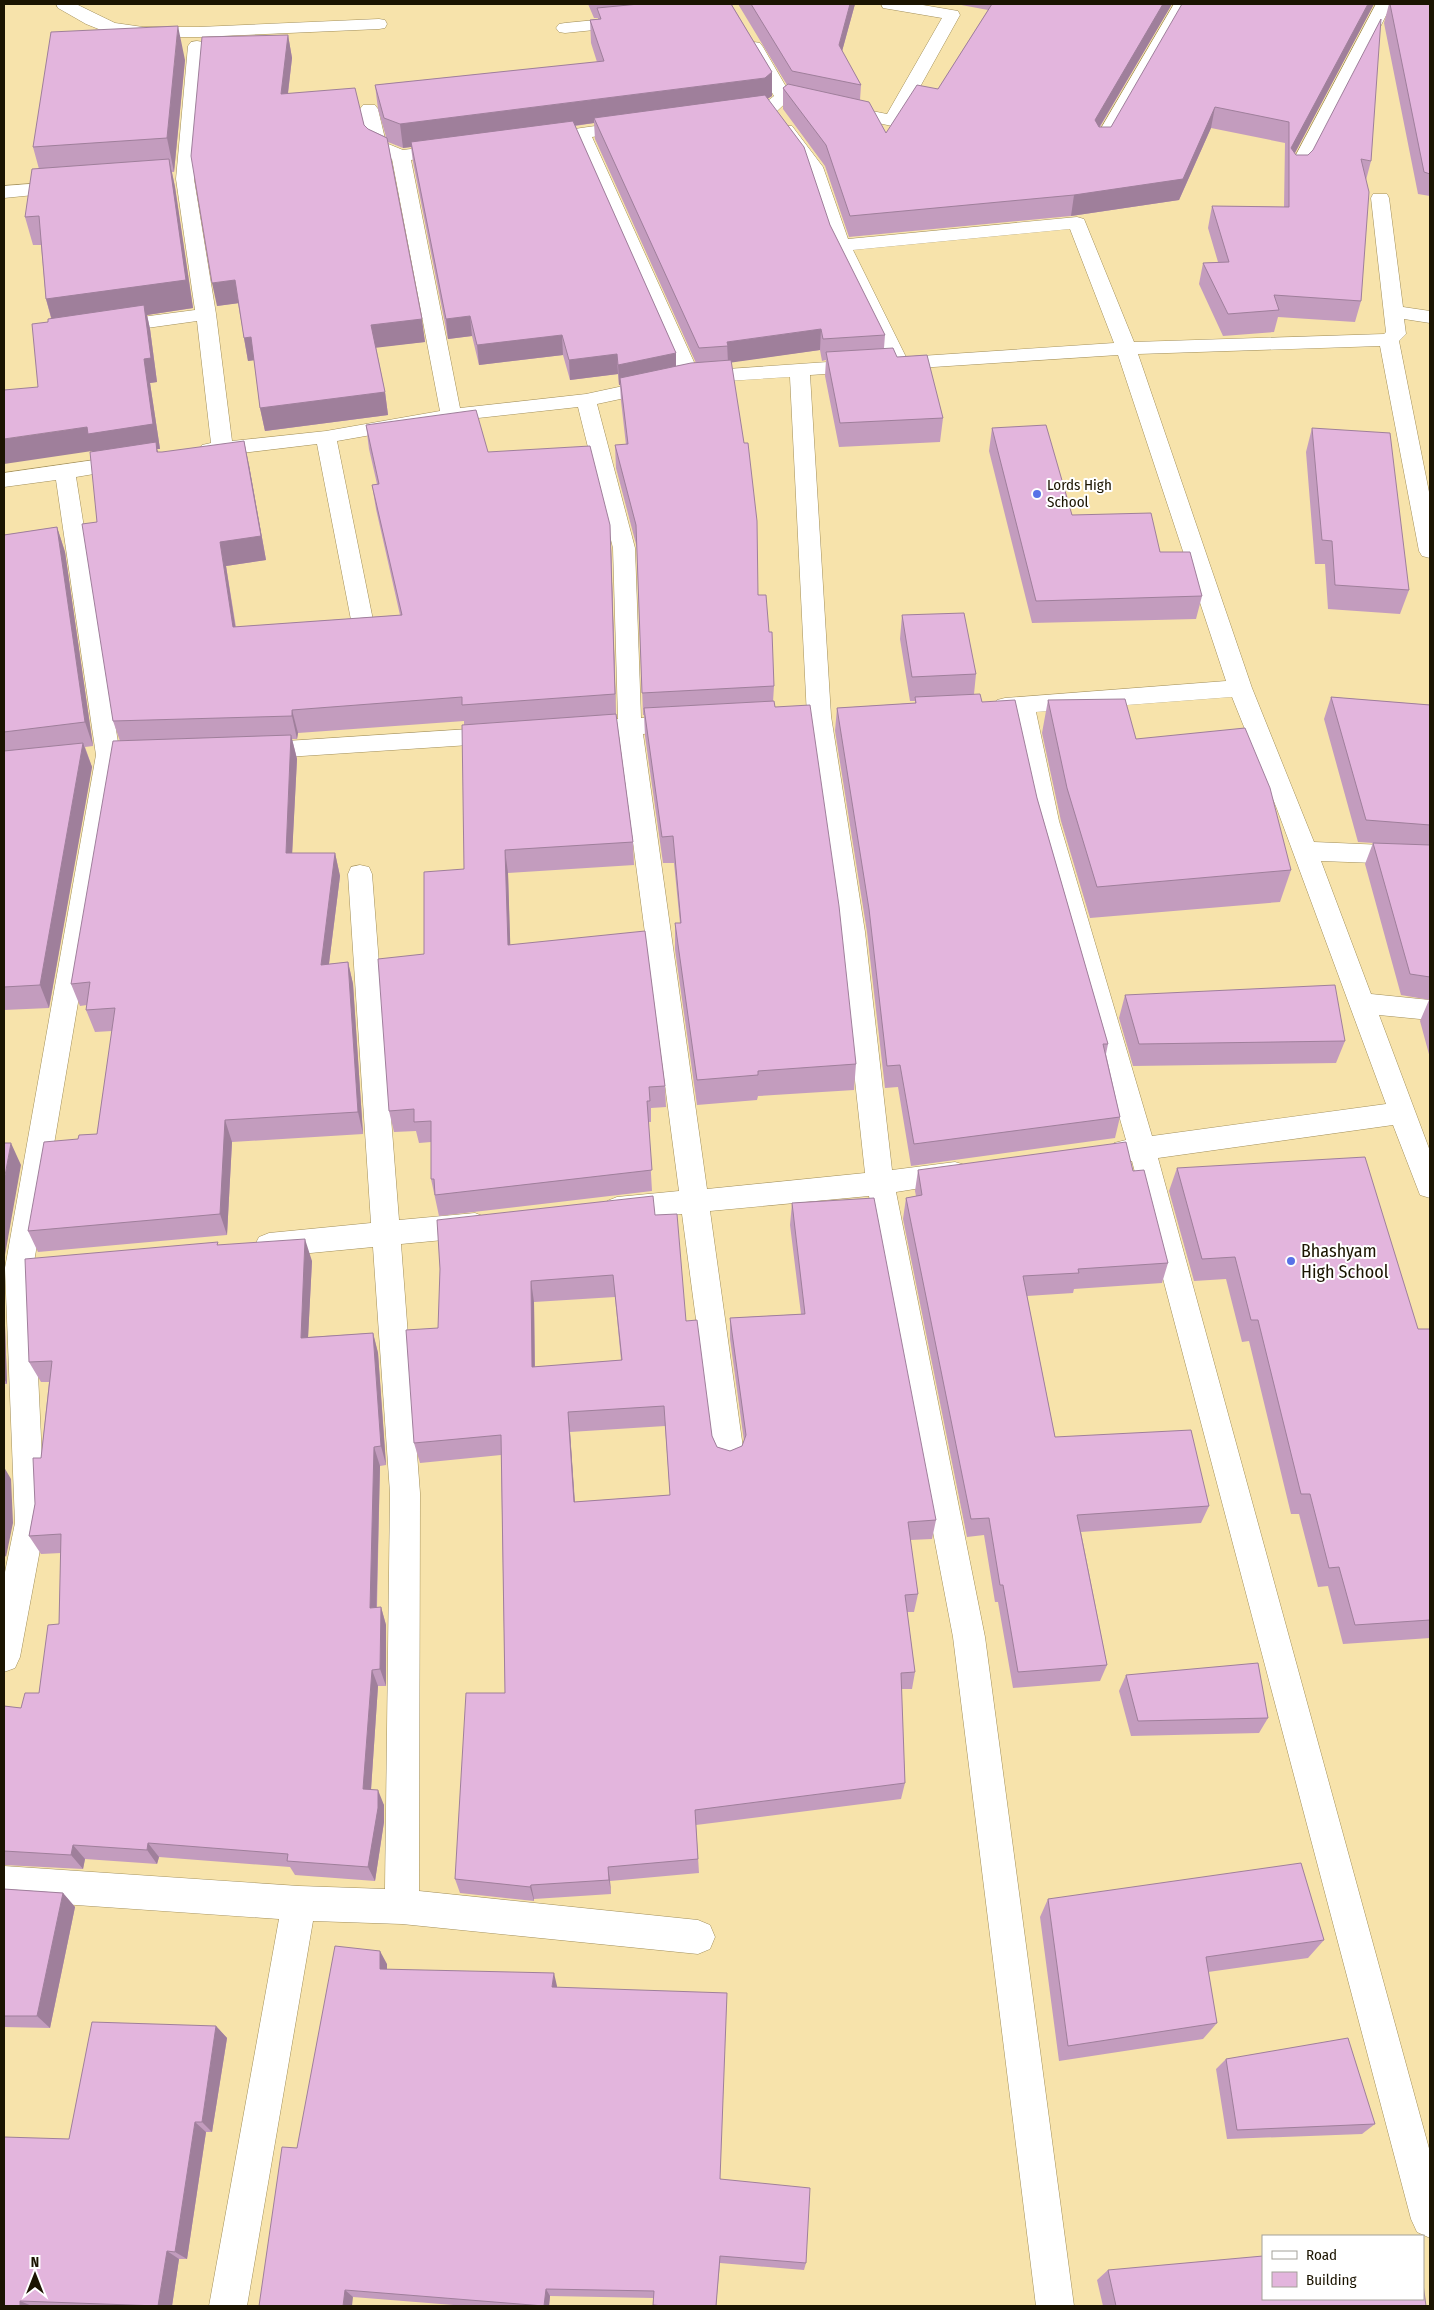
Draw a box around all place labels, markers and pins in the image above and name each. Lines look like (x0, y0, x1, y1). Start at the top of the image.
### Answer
place label: Lords High School (1047, 476, 1112, 511)
marker: Lords High School (1031, 488, 1043, 500)
place label: Bhashyam High School (1301, 1240, 1389, 1283)
marker: Bhashyam High School (1285, 1255, 1297, 1267)

